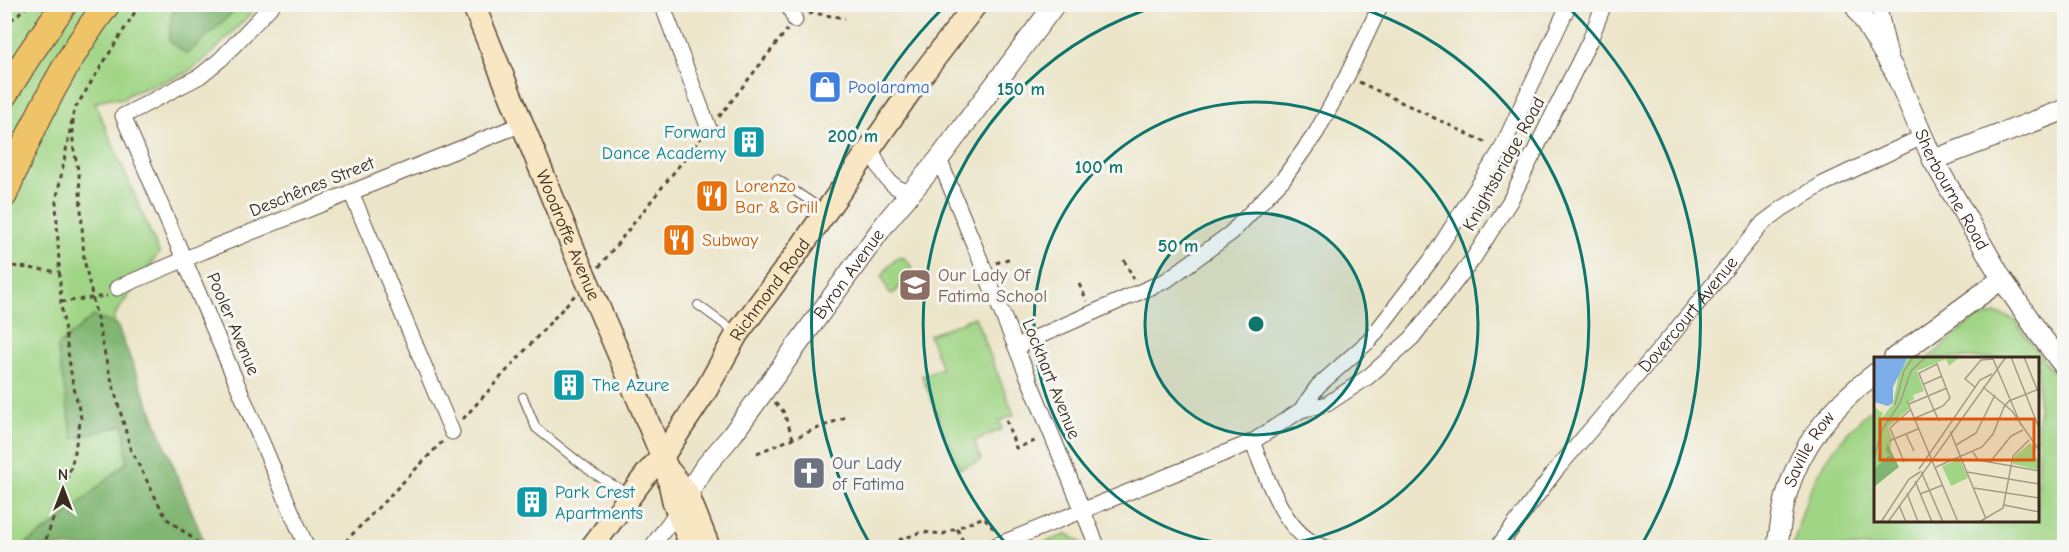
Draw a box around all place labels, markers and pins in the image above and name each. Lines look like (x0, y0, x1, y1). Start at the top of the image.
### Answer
shop icon: Poolarama (807, 69, 843, 105)
place label: Poolarama (848, 77, 930, 98)
place label: Forward Dance Academy (602, 122, 727, 164)
building icon: Forward Dance Academy (731, 124, 767, 160)
place label: Lorenzo Bar & Grill (735, 176, 818, 218)
restaurant icon: Lorenzo Bar & Grill (694, 178, 730, 214)
restaurant icon: Subway (661, 222, 697, 258)
place label: Subway (702, 230, 759, 251)
place label: Our Lady Of Fatima School (938, 265, 1047, 307)
school or university icon: Our Lady Of Fatima School (897, 267, 933, 303)
centre of rings (1246, 314, 1266, 334)
building icon: The Azure (551, 367, 587, 403)
place label: The Azure (592, 375, 669, 396)
place label: Our Lady of Fatima (832, 453, 905, 495)
church icon: Our Lady of Fatima (791, 455, 827, 491)
place label: Park Crest Apartments (555, 482, 643, 524)
building icon: Park Crest Apartments (514, 484, 550, 520)

